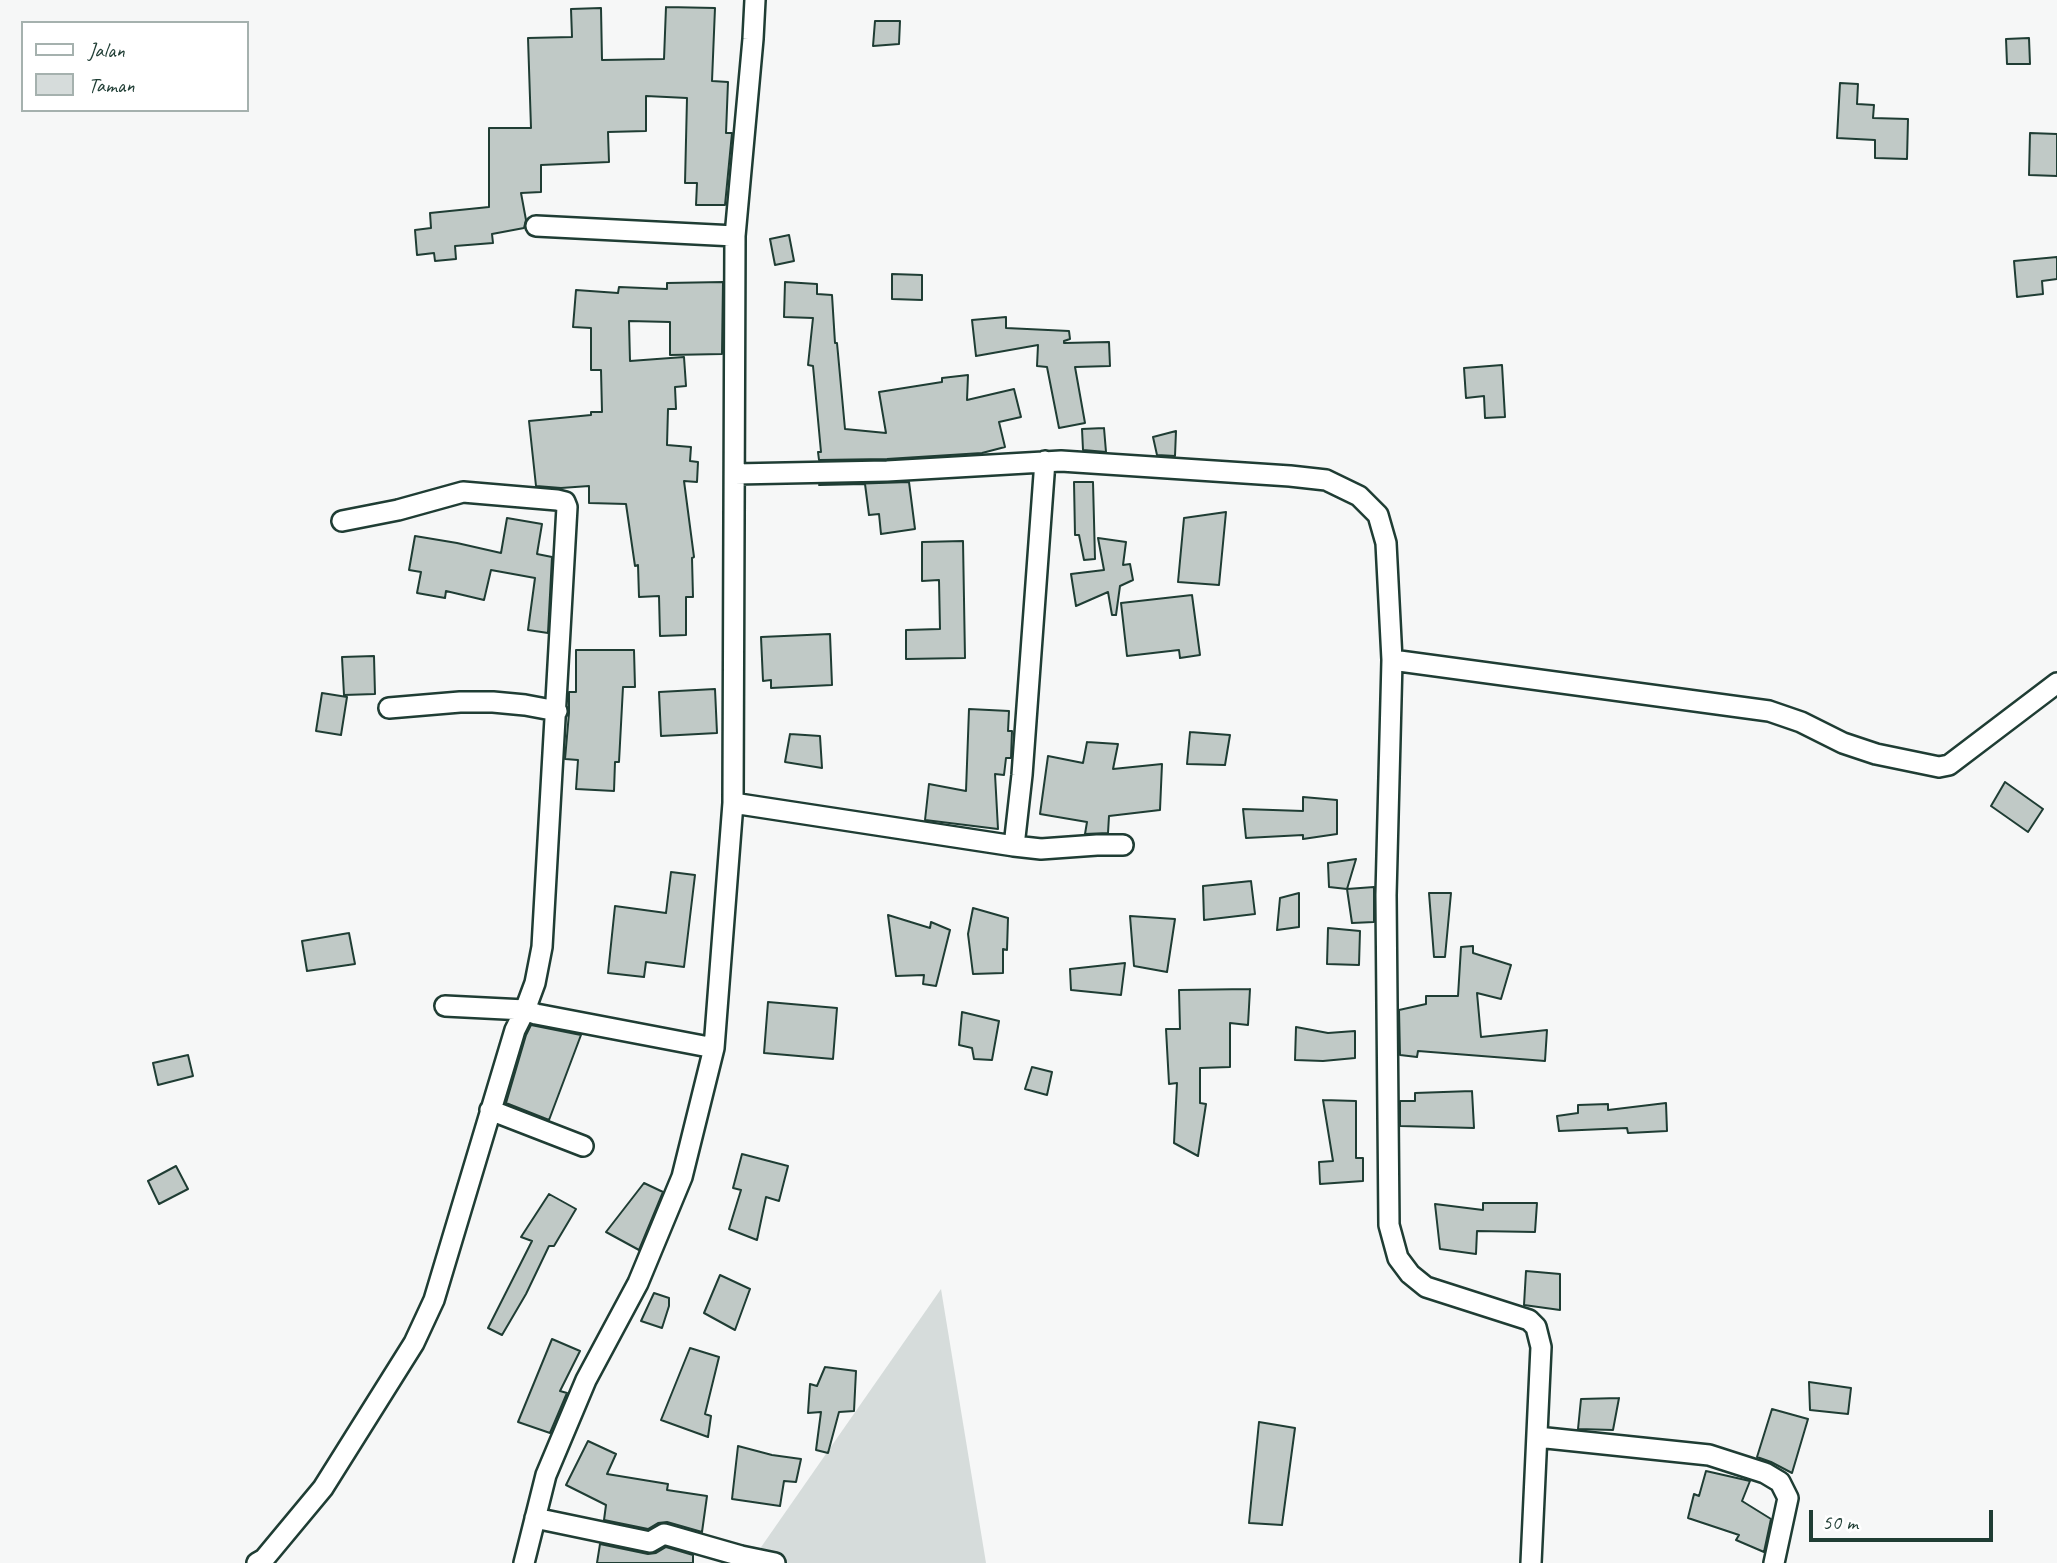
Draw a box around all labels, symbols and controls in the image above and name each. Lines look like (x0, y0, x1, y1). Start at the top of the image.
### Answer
legend (21, 21, 248, 112)
text: Jalan (88, 37, 125, 63)
text: Taman (88, 72, 135, 98)
scale bar (1812, 1496, 1996, 1540)
text: 50 m (1822, 1509, 1858, 1535)

